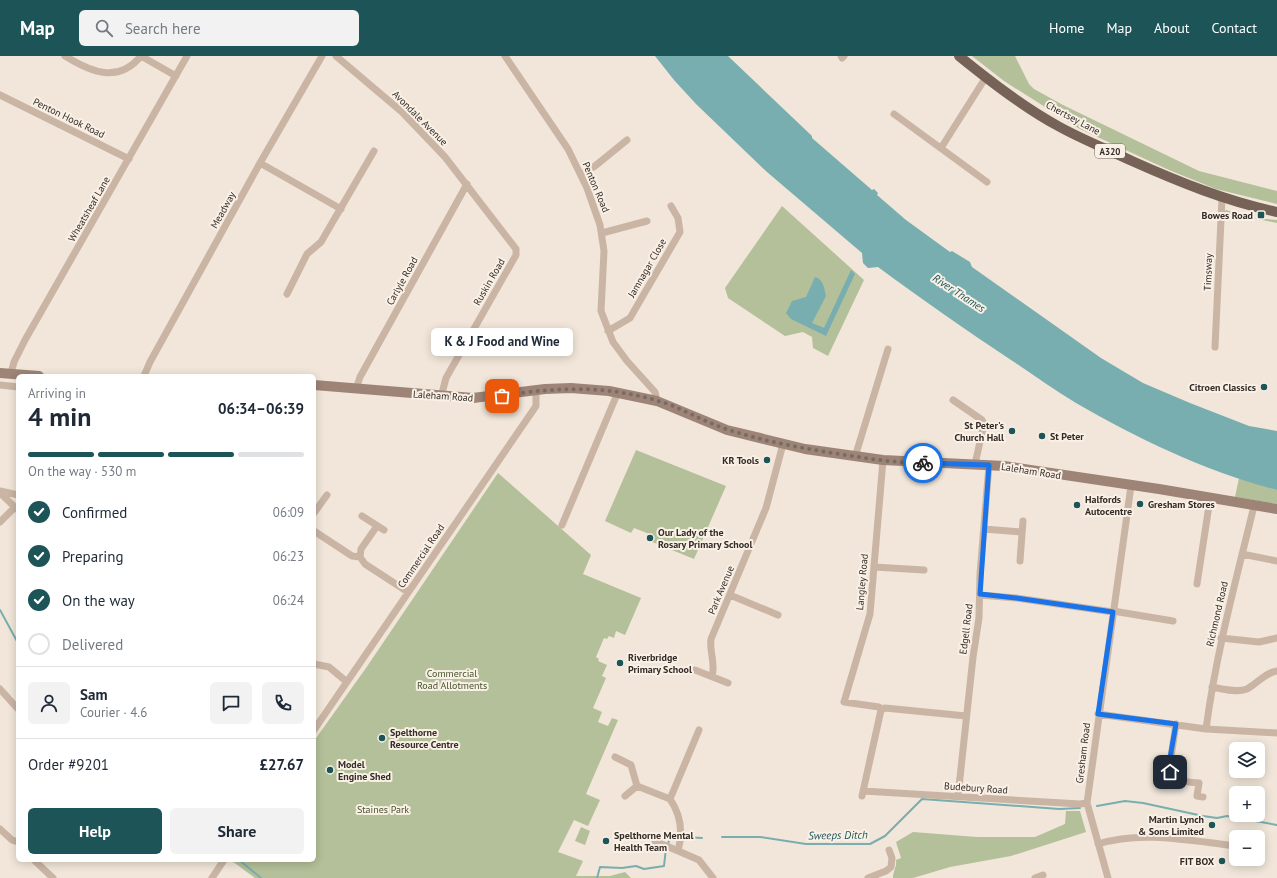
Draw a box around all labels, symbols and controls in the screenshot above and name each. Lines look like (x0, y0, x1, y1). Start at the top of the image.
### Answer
search box (79, 10, 359, 46)
text: Map (20, 16, 55, 40)
icon: search (93, 17, 115, 39)
text: Search here (125, 19, 201, 38)
text: Home (1049, 19, 1084, 37)
text: Map (1106, 19, 1132, 37)
text: About (1154, 19, 1190, 37)
text: Contact (1212, 19, 1257, 37)
street label: Avondale Avenue (390, 88, 450, 148)
street label: Penton Hook Road (31, 95, 107, 141)
street label: Chertsey Lane (1044, 98, 1102, 138)
road number: A320 (1095, 144, 1125, 158)
street label: Penton Road (580, 160, 612, 214)
street label: Wheatsheaf Lane (65, 174, 113, 244)
street label: Meadway (208, 189, 239, 231)
place label: Bowes Road (1202, 209, 1253, 222)
marker: Bowes Road (1256, 210, 1266, 220)
street label: Jamnagar Close (624, 236, 669, 301)
street label: Timsway (1201, 253, 1215, 291)
street label: Carlyle Road (383, 255, 421, 307)
street label: Ruskin Road (470, 256, 508, 308)
water label: River Thames (930, 271, 988, 315)
callout: K & J Food and Wine (431, 328, 573, 356)
text: K & J Food and Wine (444, 333, 560, 350)
pin (485, 379, 519, 413)
place label: Citroen Classics (1189, 381, 1256, 394)
marker: Citroen Classics (1259, 382, 1269, 392)
text: Arriving in (28, 385, 86, 402)
icon: bag (491, 385, 513, 407)
street label: Laleham Road (412, 387, 474, 405)
text: 06:34–06:39 (218, 399, 304, 418)
text: 4 min (28, 400, 91, 433)
place label: St Peter's Church Hall (954, 419, 1004, 444)
marker: St Peter's Church Hall (1007, 426, 1017, 436)
place label: St Peter (1050, 430, 1084, 443)
marker: St Peter (1037, 431, 1047, 441)
courier (903, 443, 943, 483)
icon: bike (912, 452, 934, 474)
place label: KR Tools (722, 454, 759, 467)
marker: KR Tools (762, 455, 772, 465)
street label: Laleham Road (1000, 460, 1062, 482)
text: On the way · 530 m (28, 463, 136, 480)
place label: Halfords Autocentre (1085, 493, 1132, 518)
place label: Gresham Stores (1148, 498, 1215, 511)
marker: Gresham Stores (1135, 499, 1145, 509)
marker: Halfords Autocentre (1072, 500, 1082, 510)
icon: check (28, 501, 50, 523)
text: Confirmed (62, 503, 127, 522)
text: 06:09 (273, 504, 304, 521)
street label: Commercial Road (395, 522, 447, 590)
place label: Our Lady of the Rosary Primary School (658, 526, 752, 551)
marker: Our Lady of the Rosary Primary School (645, 533, 655, 543)
icon: check (28, 545, 50, 567)
text: Preparing (62, 547, 124, 566)
text: 06:23 (273, 548, 304, 565)
street label: Langley Road (853, 553, 871, 611)
street label: Park Avenue (705, 564, 737, 616)
street label: Richmond Road (1203, 580, 1231, 648)
icon: check (28, 589, 50, 611)
text: On the way (62, 591, 135, 610)
text: 06:24 (273, 592, 304, 609)
street label: Edgell Road (956, 603, 976, 655)
text: Delivered (62, 635, 123, 654)
place label: Riverbridge Primary School (628, 651, 692, 676)
marker: Riverbridge Primary School (615, 658, 625, 668)
park label: Commercial Road Allotments (417, 667, 487, 692)
button: person (28, 682, 70, 724)
button: chat (210, 682, 252, 724)
button: phone (262, 682, 304, 724)
text: Sam (80, 685, 107, 704)
text: Courier · 4.6 (80, 704, 147, 721)
street label: Gresham Road (1073, 722, 1093, 784)
place label: Spelthorne Resource Centre (390, 726, 459, 751)
marker: Spelthorne Resource Centre (377, 733, 387, 743)
map controls (1229, 742, 1265, 866)
button: layers (1229, 742, 1265, 778)
text: Order #9201 (28, 755, 109, 774)
text: £27.67 (260, 755, 304, 774)
pin (1153, 755, 1187, 789)
place label: Model Engine Shed (338, 758, 391, 783)
icon: home (1159, 761, 1181, 783)
marker: Model Engine Shed (325, 765, 335, 775)
street label: Budebury Road (944, 779, 1008, 797)
button: + (1229, 786, 1265, 822)
park label: Staines Park (357, 803, 409, 816)
button: Help (28, 808, 162, 854)
button: Share (170, 808, 304, 854)
place label: Martin Lynch & Sons Limited (1138, 813, 1204, 838)
marker: Martin Lynch & Sons Limited (1207, 820, 1217, 830)
water label: Sweeps Ditch (808, 827, 868, 843)
place label: Spelthorne Mental Health Team (614, 829, 694, 854)
button: − (1229, 830, 1265, 866)
marker: Spelthorne Mental Health Team (601, 836, 611, 846)
place label: FIT BOX (1180, 855, 1215, 868)
marker: FIT BOX (1217, 856, 1227, 866)

